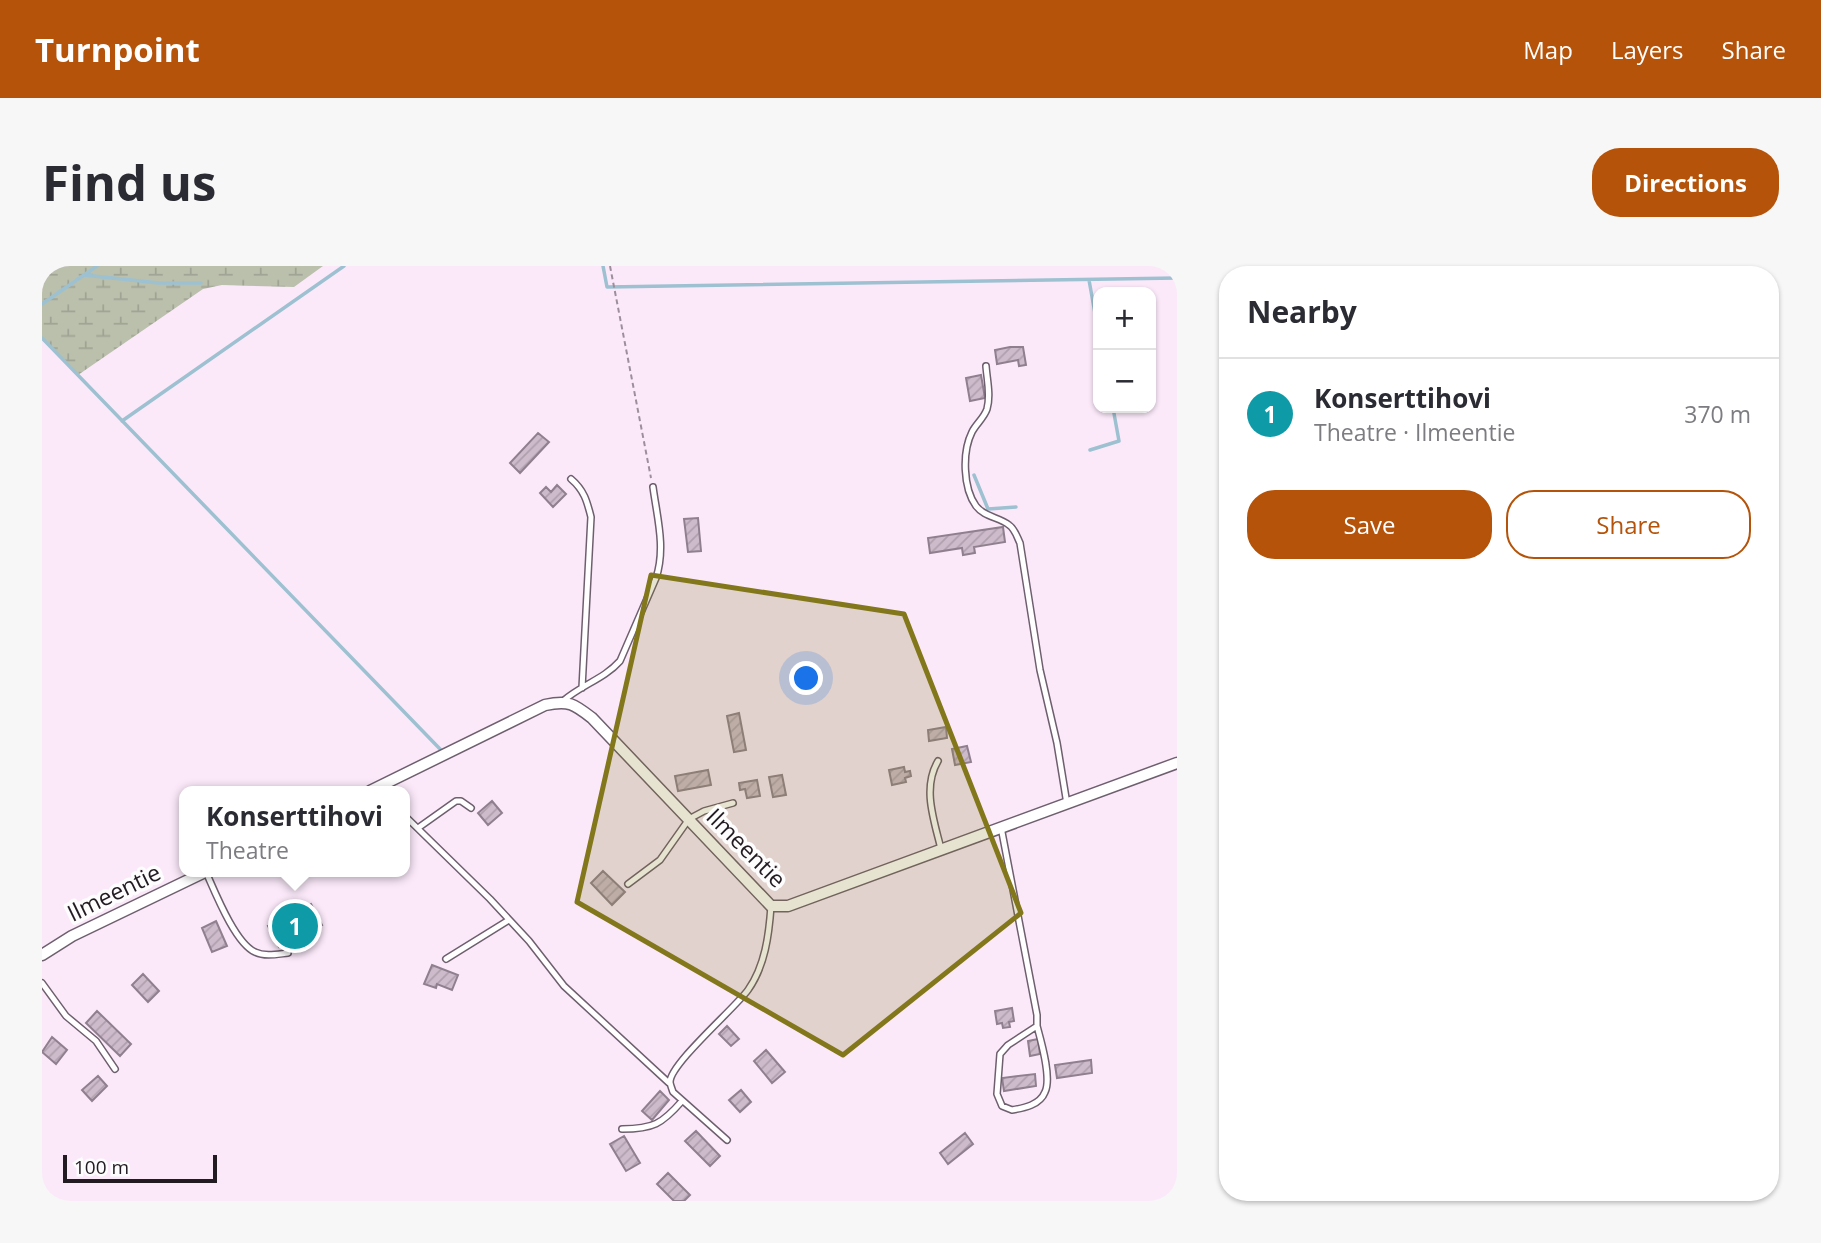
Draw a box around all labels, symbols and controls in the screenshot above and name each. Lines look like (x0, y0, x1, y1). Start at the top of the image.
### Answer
text: Turnpoint (35, 27, 200, 72)
text: Map (1523, 33, 1573, 66)
text: Layers (1611, 33, 1684, 66)
text: Share (1722, 33, 1786, 66)
button: Directions (1592, 148, 1779, 217)
text: Find us (42, 149, 216, 215)
map controls (1093, 287, 1156, 413)
button: + (1093, 287, 1156, 350)
text: Nearby (1247, 291, 1357, 332)
button: − (1093, 350, 1156, 413)
text: Konserttihovi (1314, 380, 1491, 416)
text: 1 (1263, 398, 1277, 430)
text: 370 m (1684, 398, 1751, 430)
text: Theatre · Ilmeentie (1314, 416, 1515, 448)
button: Save (1247, 490, 1492, 559)
button: Share (1506, 490, 1751, 559)
your location (789, 661, 823, 695)
popup (179, 786, 410, 877)
text: Konserttihovi (206, 798, 383, 834)
street label: Ilmeentie (700, 800, 794, 894)
text: Theatre (206, 834, 289, 866)
street label: Ilmeentie (61, 856, 166, 928)
pin: 1 (272, 900, 318, 952)
scale bar (63, 1152, 217, 1184)
text: 100 m (74, 1154, 129, 1180)

